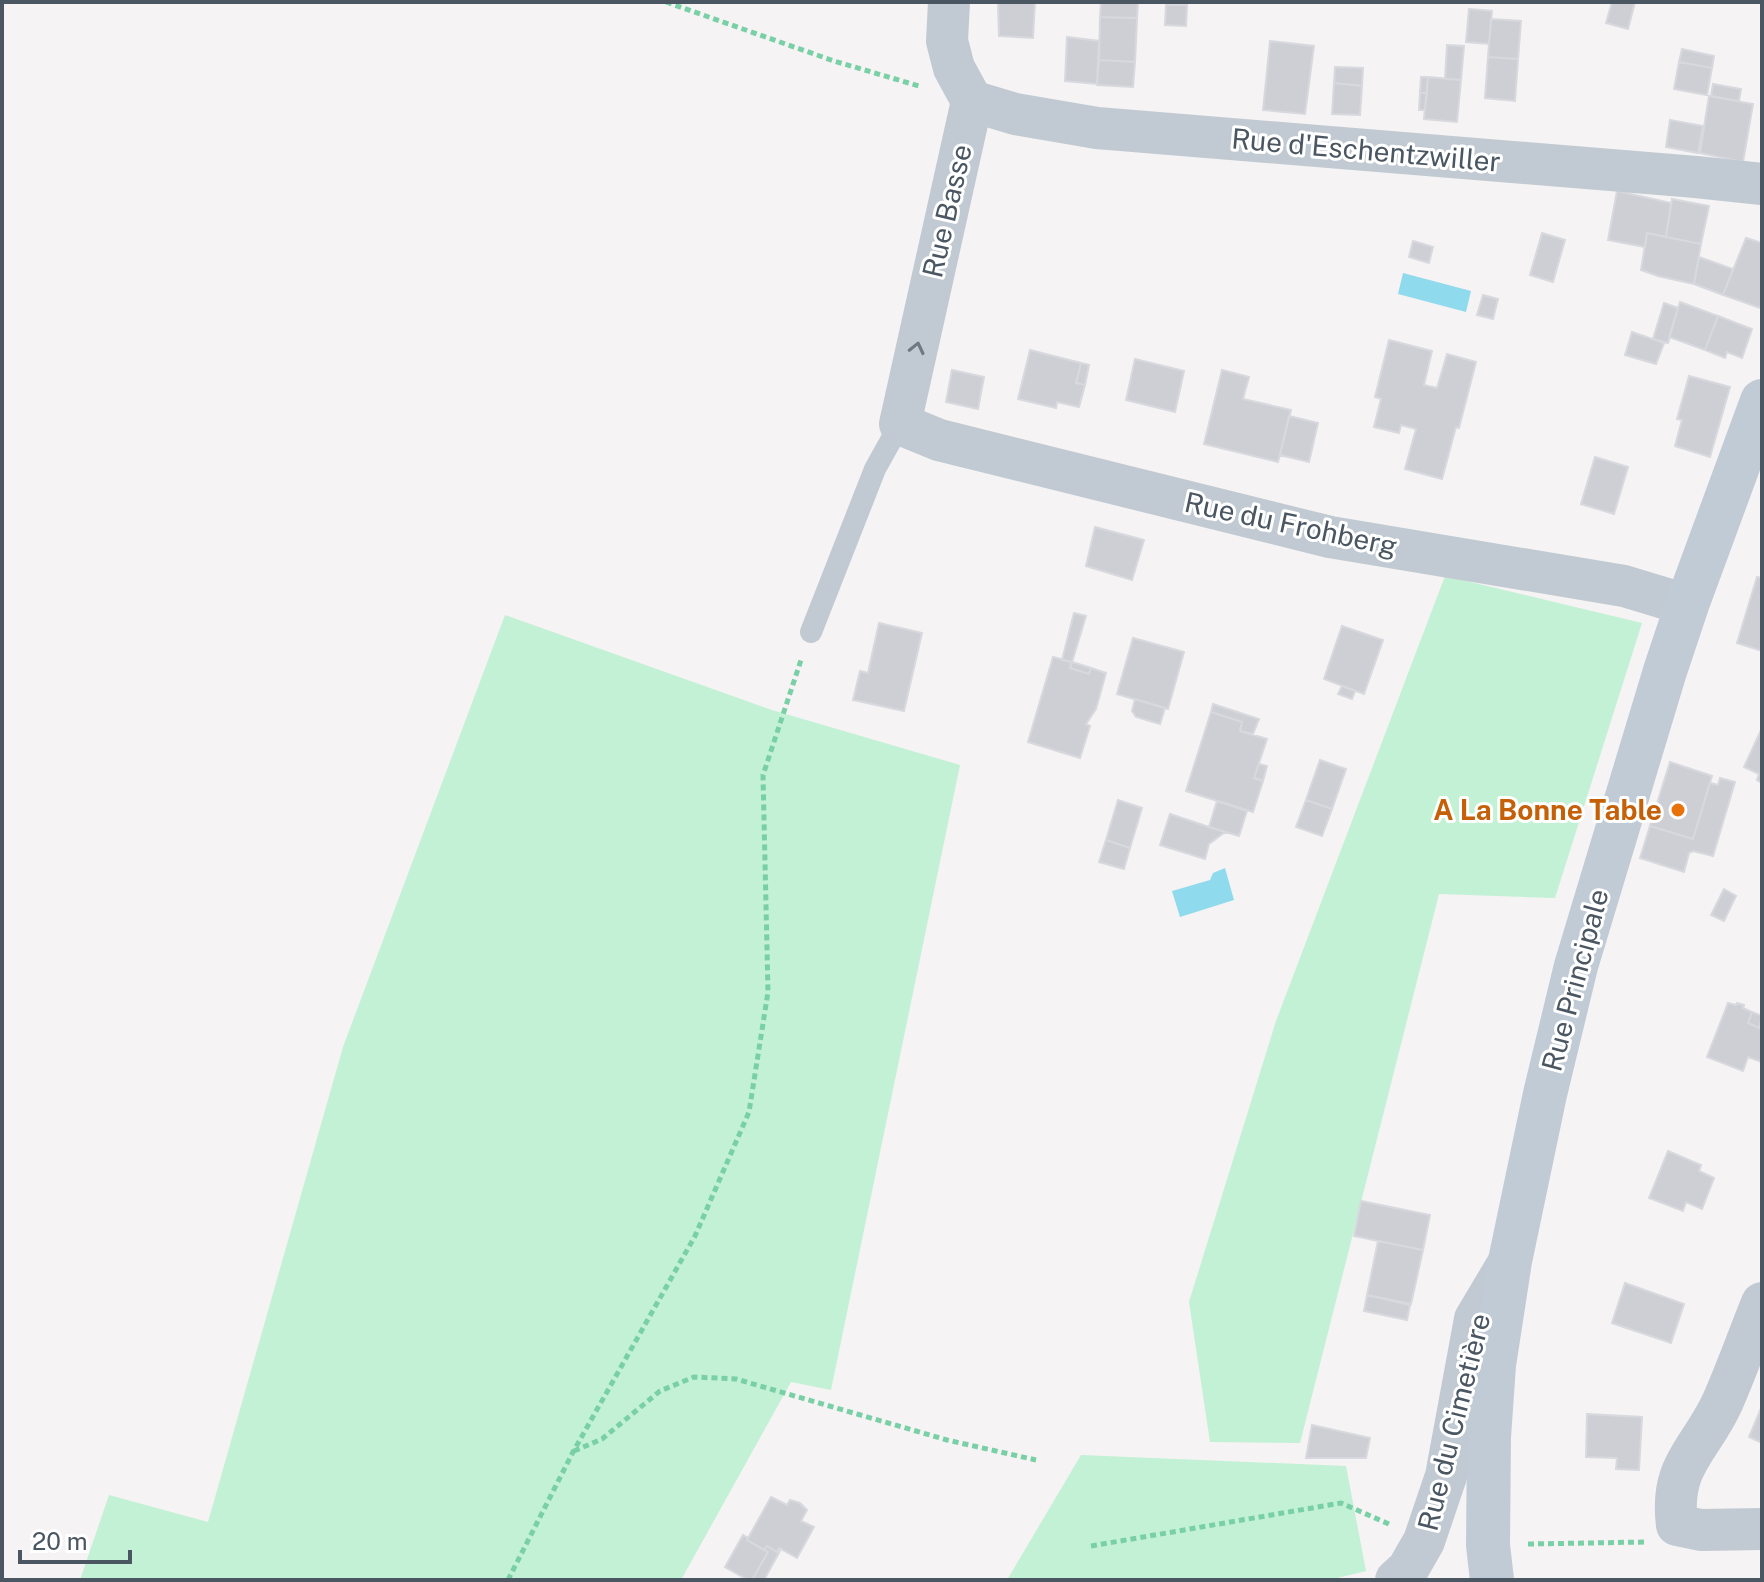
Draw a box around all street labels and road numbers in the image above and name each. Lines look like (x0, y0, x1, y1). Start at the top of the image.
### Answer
street label: Rue d'Eschentzwiller (1230, 121, 1502, 178)
street label: Rue Basse (915, 141, 978, 281)
street label: Rue du Frohberg (1182, 485, 1400, 562)
street label: Rue Principale (1534, 885, 1615, 1075)
street label: Rue du Cimetière (1411, 1310, 1496, 1534)

